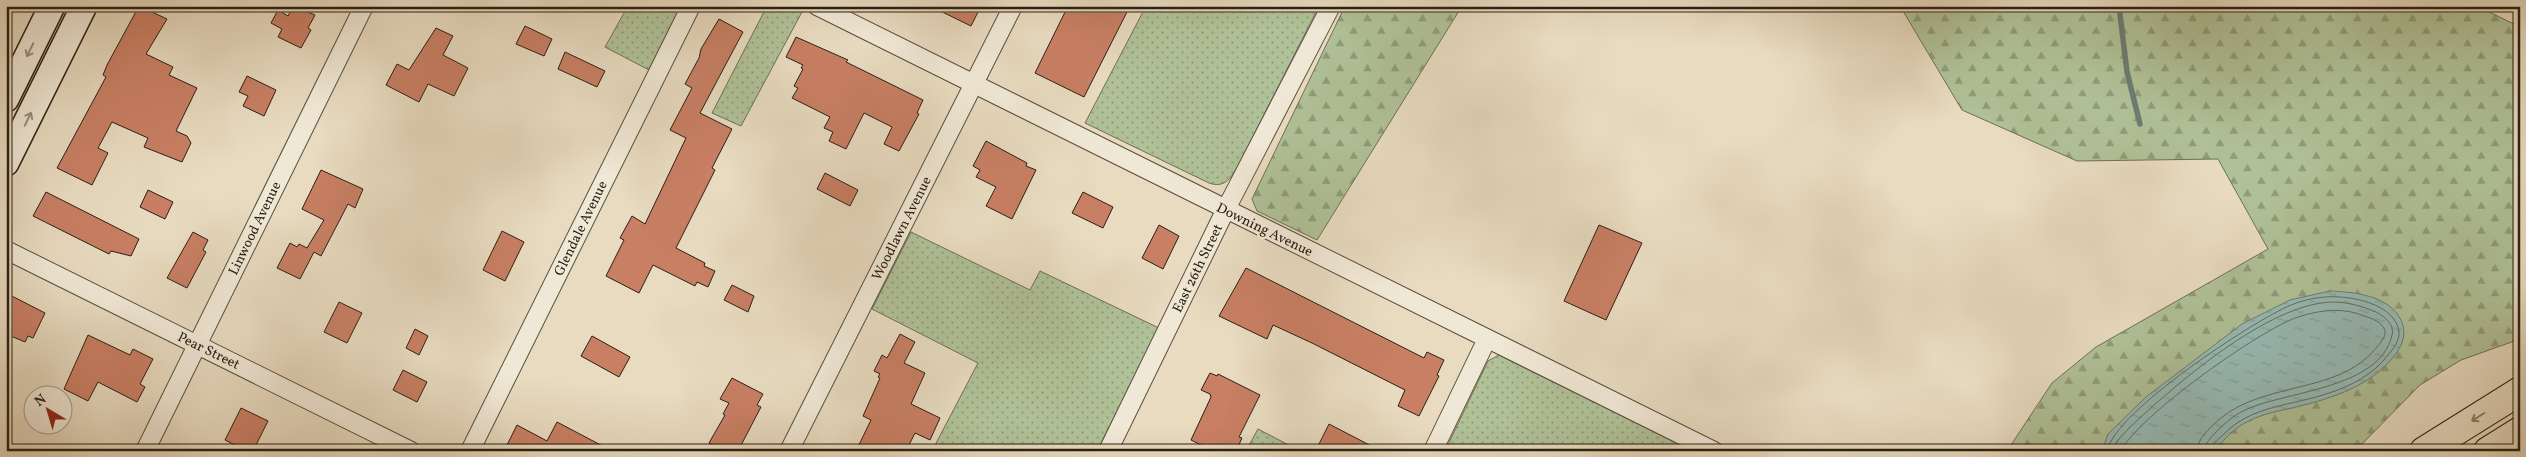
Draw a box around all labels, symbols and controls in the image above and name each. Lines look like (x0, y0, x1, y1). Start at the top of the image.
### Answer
one-way arrow (25, 42, 34, 57)
one-way arrow (24, 112, 33, 127)
street label: Woodlawn Avenue (868, 173, 937, 284)
street label: Linwood Avenue (224, 178, 286, 279)
street label: Glendale Avenue (550, 178, 613, 279)
street label: Downing Avenue (1213, 199, 1316, 262)
street label: East 26th Street (1169, 221, 1228, 316)
street label: Pear Street (174, 328, 243, 375)
north arrow (22, 384, 72, 434)
text: N (31, 390, 51, 412)
one-way arrow (2472, 412, 2486, 422)

